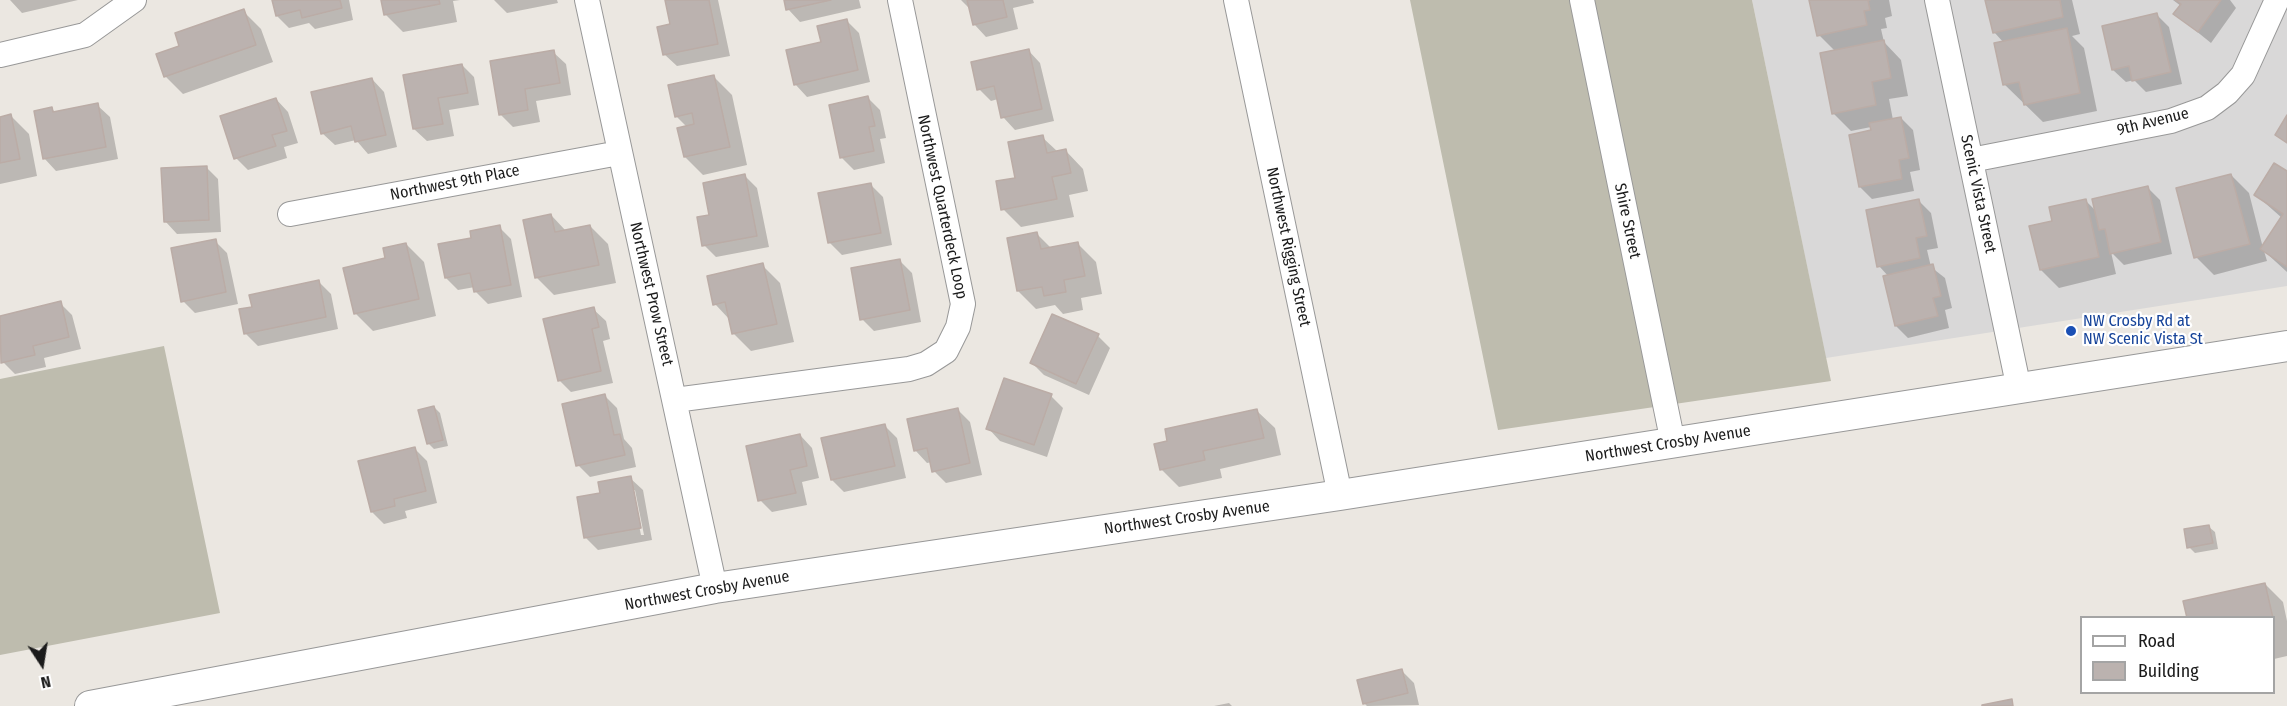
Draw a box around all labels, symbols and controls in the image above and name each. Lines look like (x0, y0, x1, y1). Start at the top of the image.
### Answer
street label: 9th Avenue (2115, 104, 2191, 140)
street label: Northwest Quarterdeck Loop (913, 113, 971, 301)
street label: Scenic Vista Street (1956, 133, 2000, 255)
street label: Northwest 9th Place (389, 161, 521, 205)
street label: Northwest Rigging Street (1262, 166, 1314, 328)
street label: Shire Street (1610, 182, 1644, 260)
street label: Northwest Prow Street (625, 220, 677, 368)
place label: NW Crosby Rd at NW Scenic Vista St (2083, 312, 2203, 350)
marker: NW Crosby Rd at NW Scenic Vista St (2064, 324, 2078, 338)
street label: Northwest Crosby Avenue (1584, 421, 1752, 467)
street label: Northwest Crosby Avenue (1103, 497, 1271, 539)
street label: Northwest Crosby Avenue (623, 567, 791, 615)
legend (2080, 616, 2275, 694)
text: Road (2138, 630, 2175, 652)
north arrow (12, 634, 72, 694)
text: Building (2138, 660, 2199, 682)
text: N (39, 672, 53, 692)

